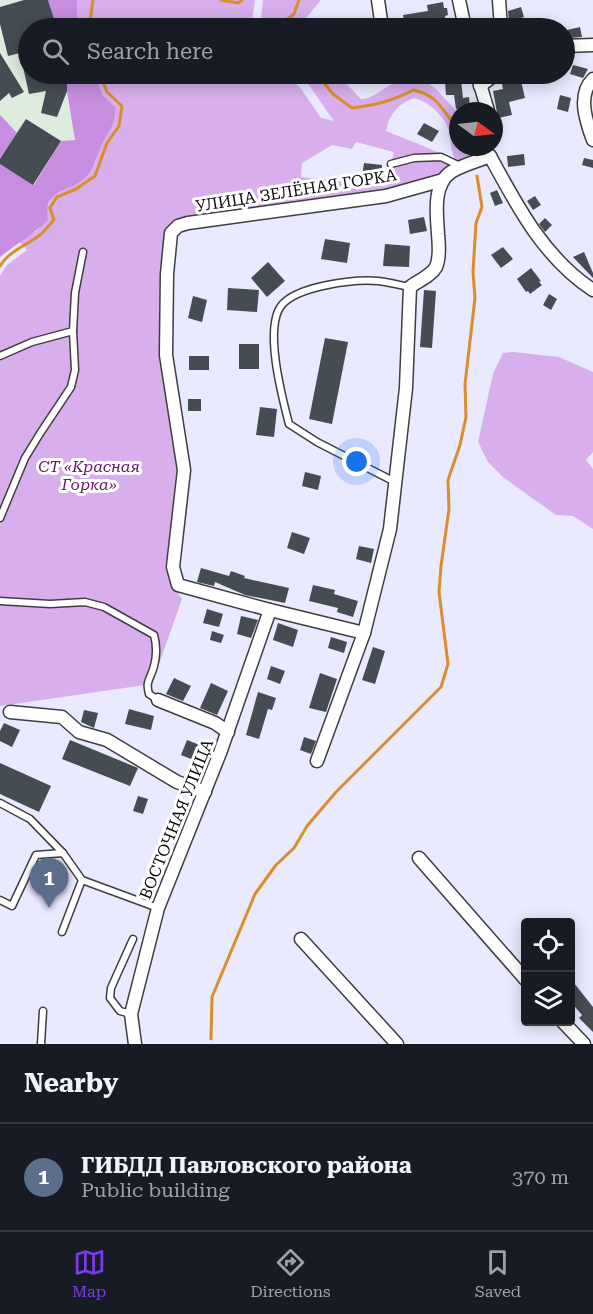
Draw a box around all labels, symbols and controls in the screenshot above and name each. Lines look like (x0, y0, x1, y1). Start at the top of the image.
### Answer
search box (18, 18, 575, 84)
icon: search (39, 35, 72, 68)
text: Search here (87, 39, 213, 64)
north arrow (449, 102, 503, 156)
street label: УЛИЦА ЗЕЛЁНАЯ ГОРКА (194, 165, 399, 216)
your location (342, 447, 371, 476)
park label: СТ «Красная Горка» (38, 457, 140, 494)
street label: ВОСТОЧНАЯ УЛИЦА (136, 736, 218, 902)
pin: 1 (29, 858, 68, 908)
map controls (521, 918, 575, 1026)
button: locate (521, 918, 575, 972)
button: layers (521, 972, 575, 1026)
text: Nearby (24, 1068, 118, 1098)
text: ГИБДД Павловского района (81, 1153, 412, 1178)
text: 1 (38, 1165, 49, 1189)
text: 370 m (512, 1165, 569, 1189)
text: Public building (81, 1178, 230, 1202)
tab: Map (72, 1246, 106, 1301)
tab: Directions (250, 1246, 331, 1301)
tab: Saved (475, 1246, 521, 1301)

